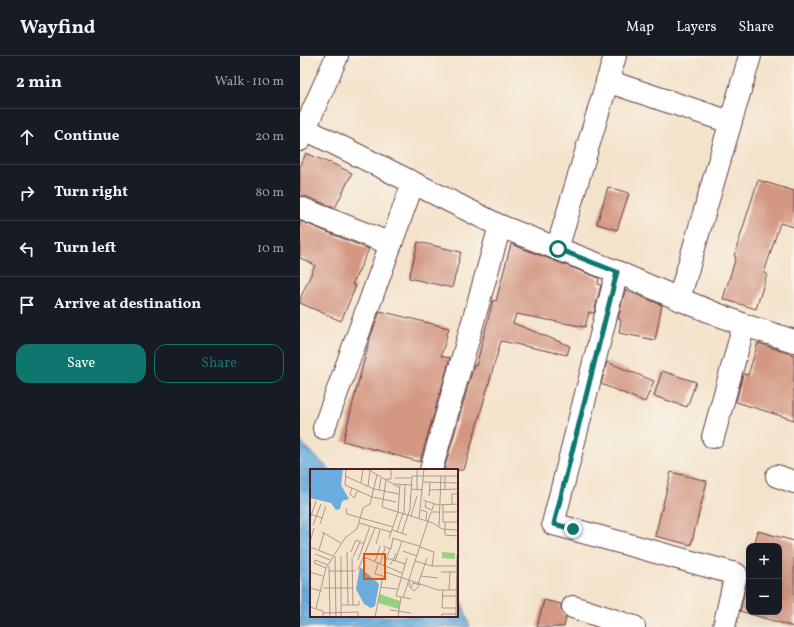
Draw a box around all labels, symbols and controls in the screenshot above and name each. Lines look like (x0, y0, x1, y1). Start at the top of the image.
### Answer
text: Wayfind (20, 15, 95, 41)
text: Map (626, 18, 654, 37)
text: Layers (676, 18, 716, 37)
text: Share (738, 18, 774, 37)
text: 2 min (16, 71, 62, 94)
text: Walk · 110 m (215, 73, 284, 91)
icon: ahead (16, 126, 38, 148)
text: Continue (54, 126, 119, 147)
text: 20 m (255, 128, 284, 146)
icon: right (16, 182, 38, 204)
text: Turn right (54, 182, 128, 203)
text: 80 m (255, 184, 284, 202)
icon: left (16, 238, 38, 260)
text: Turn left (54, 238, 116, 259)
text: 10 m (257, 240, 284, 258)
route start (549, 240, 567, 258)
icon: arrive (16, 294, 38, 316)
text: Arrive at destination (54, 294, 201, 315)
button: Save (16, 344, 146, 383)
button: Share (154, 344, 284, 383)
inset map (310, 469, 458, 617)
route end (564, 520, 582, 538)
map controls (746, 543, 782, 615)
button: + (746, 543, 782, 579)
button: − (746, 579, 782, 615)

